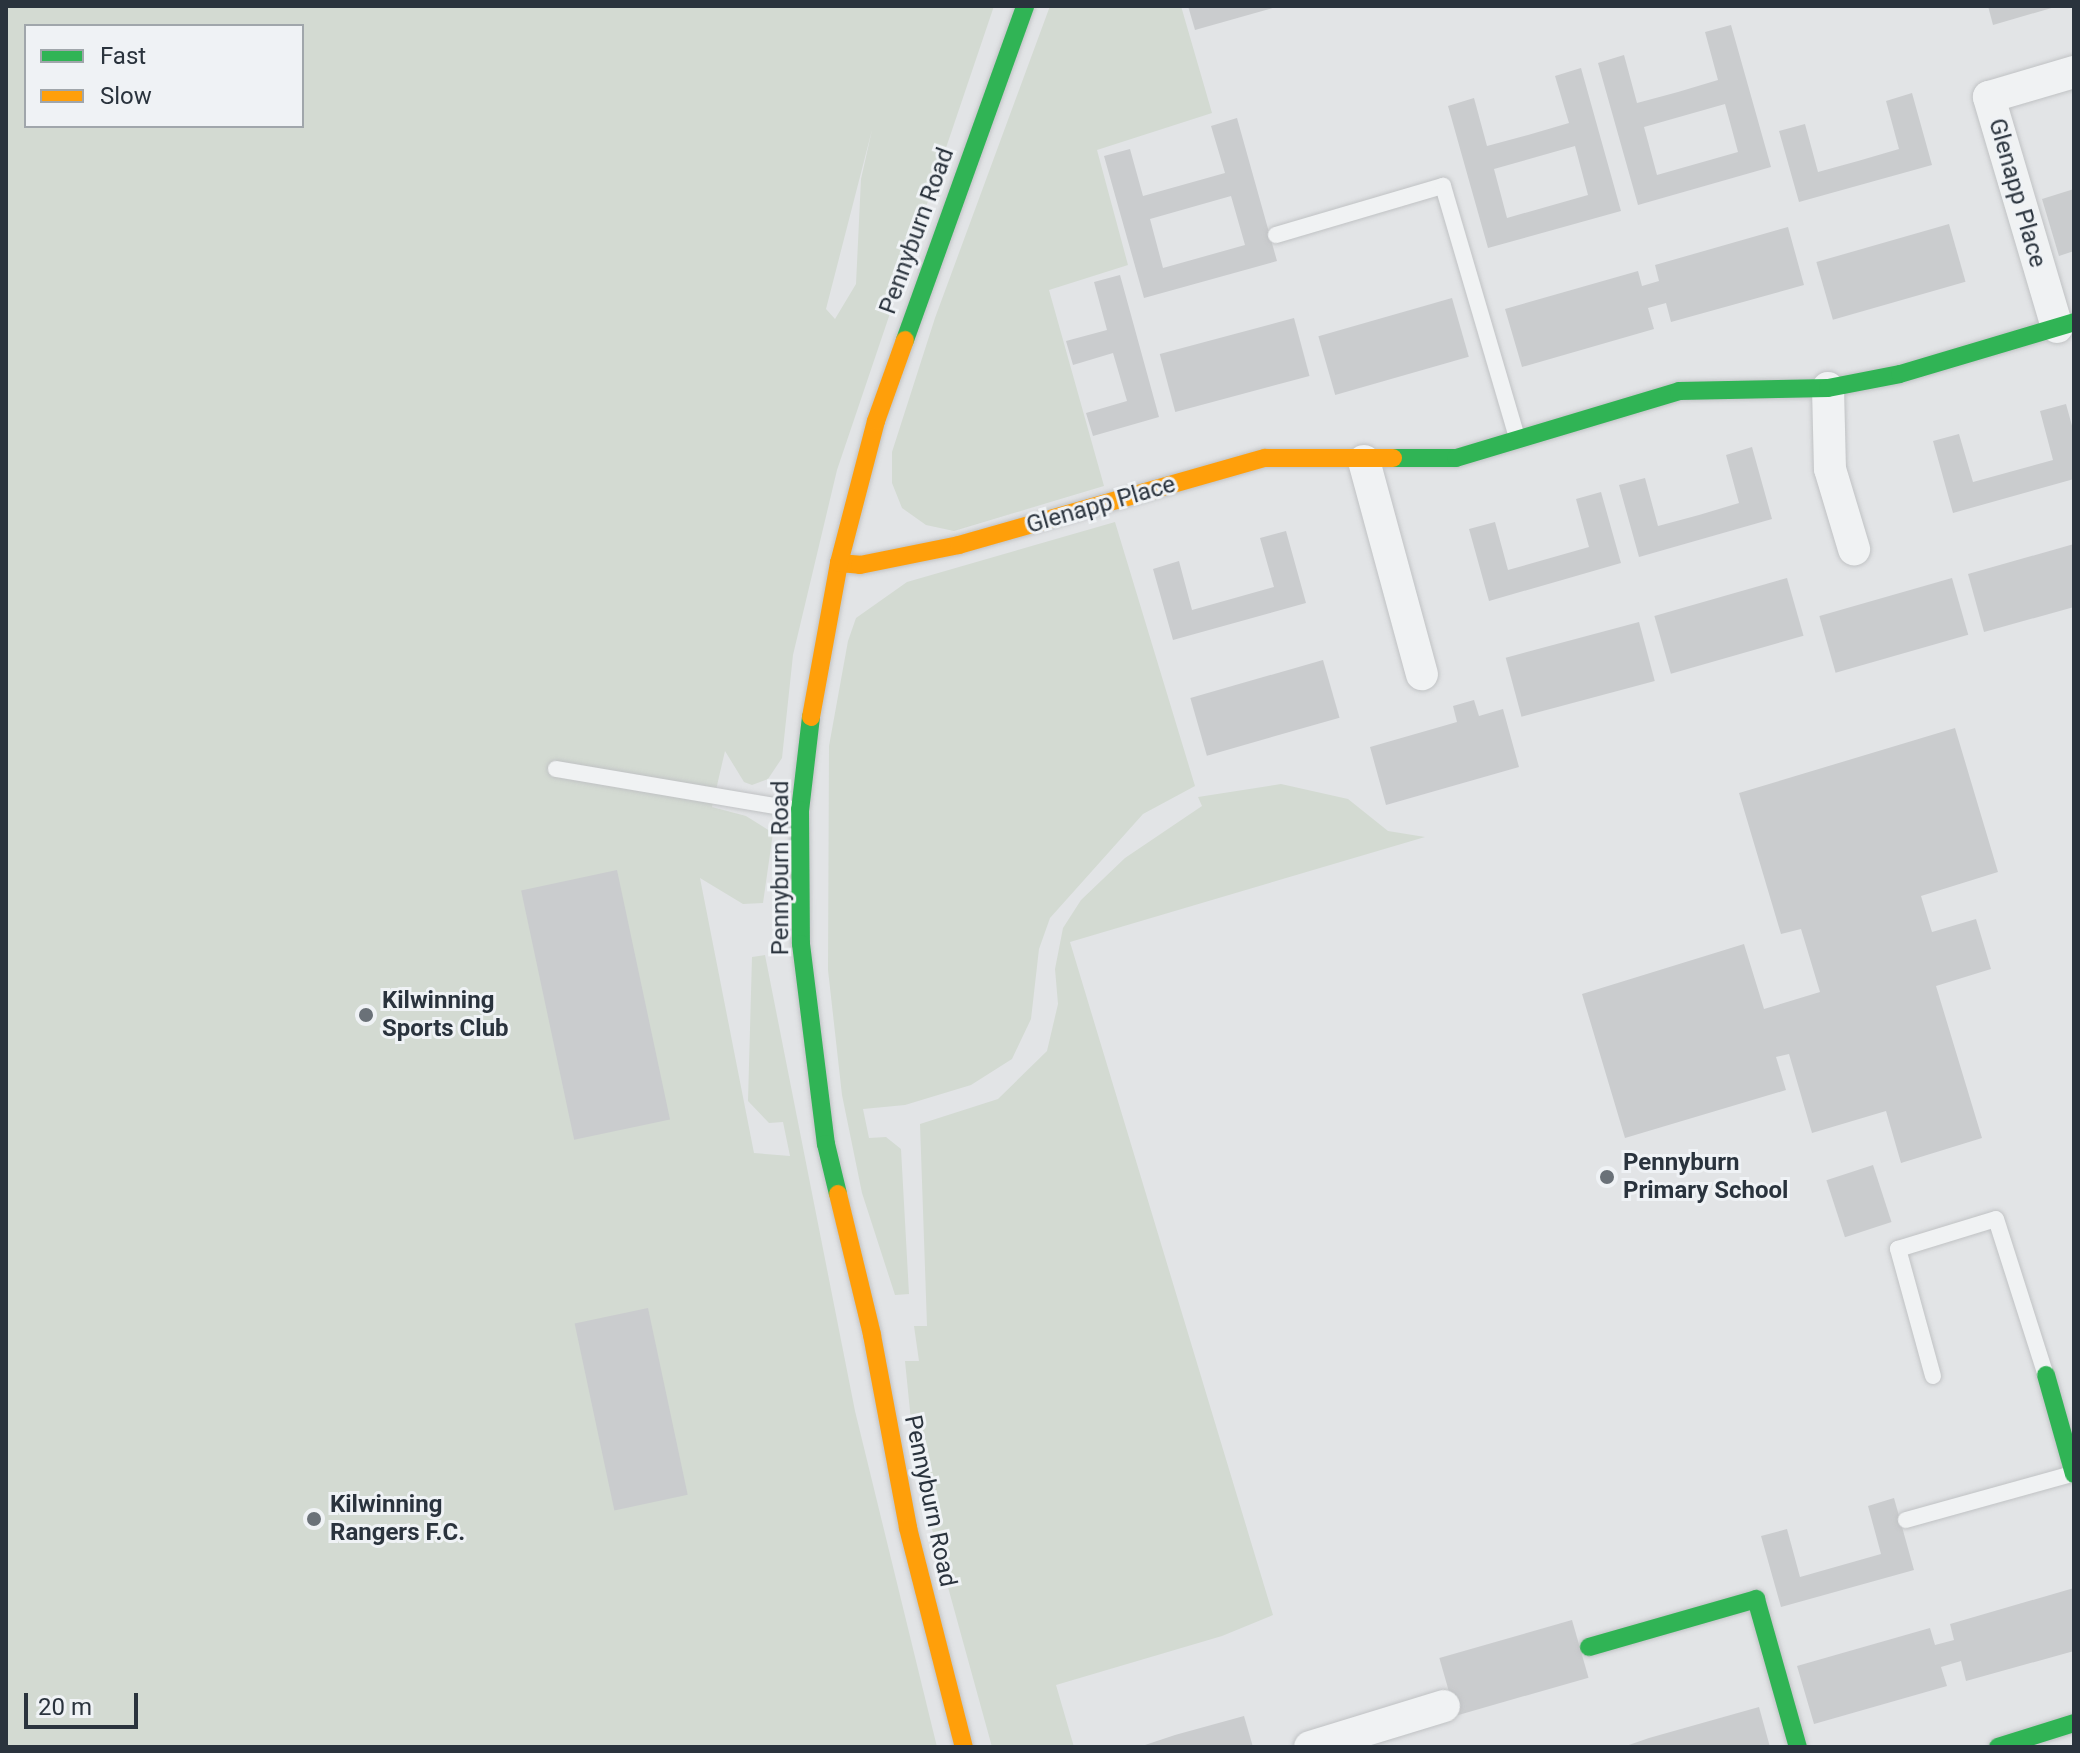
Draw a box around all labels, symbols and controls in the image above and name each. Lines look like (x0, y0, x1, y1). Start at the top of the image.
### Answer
legend (24, 24, 304, 128)
text: Fast (100, 42, 146, 70)
text: Slow (100, 82, 152, 110)
street label: Glenapp Place (1982, 115, 2052, 271)
street label: Pennyburn Road (874, 144, 960, 318)
street label: Glenapp Place (1023, 470, 1179, 540)
street label: Pennyburn Road (767, 781, 795, 955)
place label: Kilwinning Sports Club (382, 987, 509, 1043)
marker: Kilwinning Sports Club (357, 1006, 375, 1024)
place label: Pennyburn Primary School (1623, 1149, 1788, 1205)
marker: Pennyburn Primary School (1598, 1168, 1616, 1186)
street label: Pennyburn Road (898, 1413, 962, 1589)
place label: Kilwinning Rangers F.C. (330, 1491, 465, 1547)
marker: Kilwinning Rangers F.C. (305, 1510, 323, 1528)
scale bar (28, 1677, 142, 1727)
text: 20 m (38, 1693, 92, 1721)

